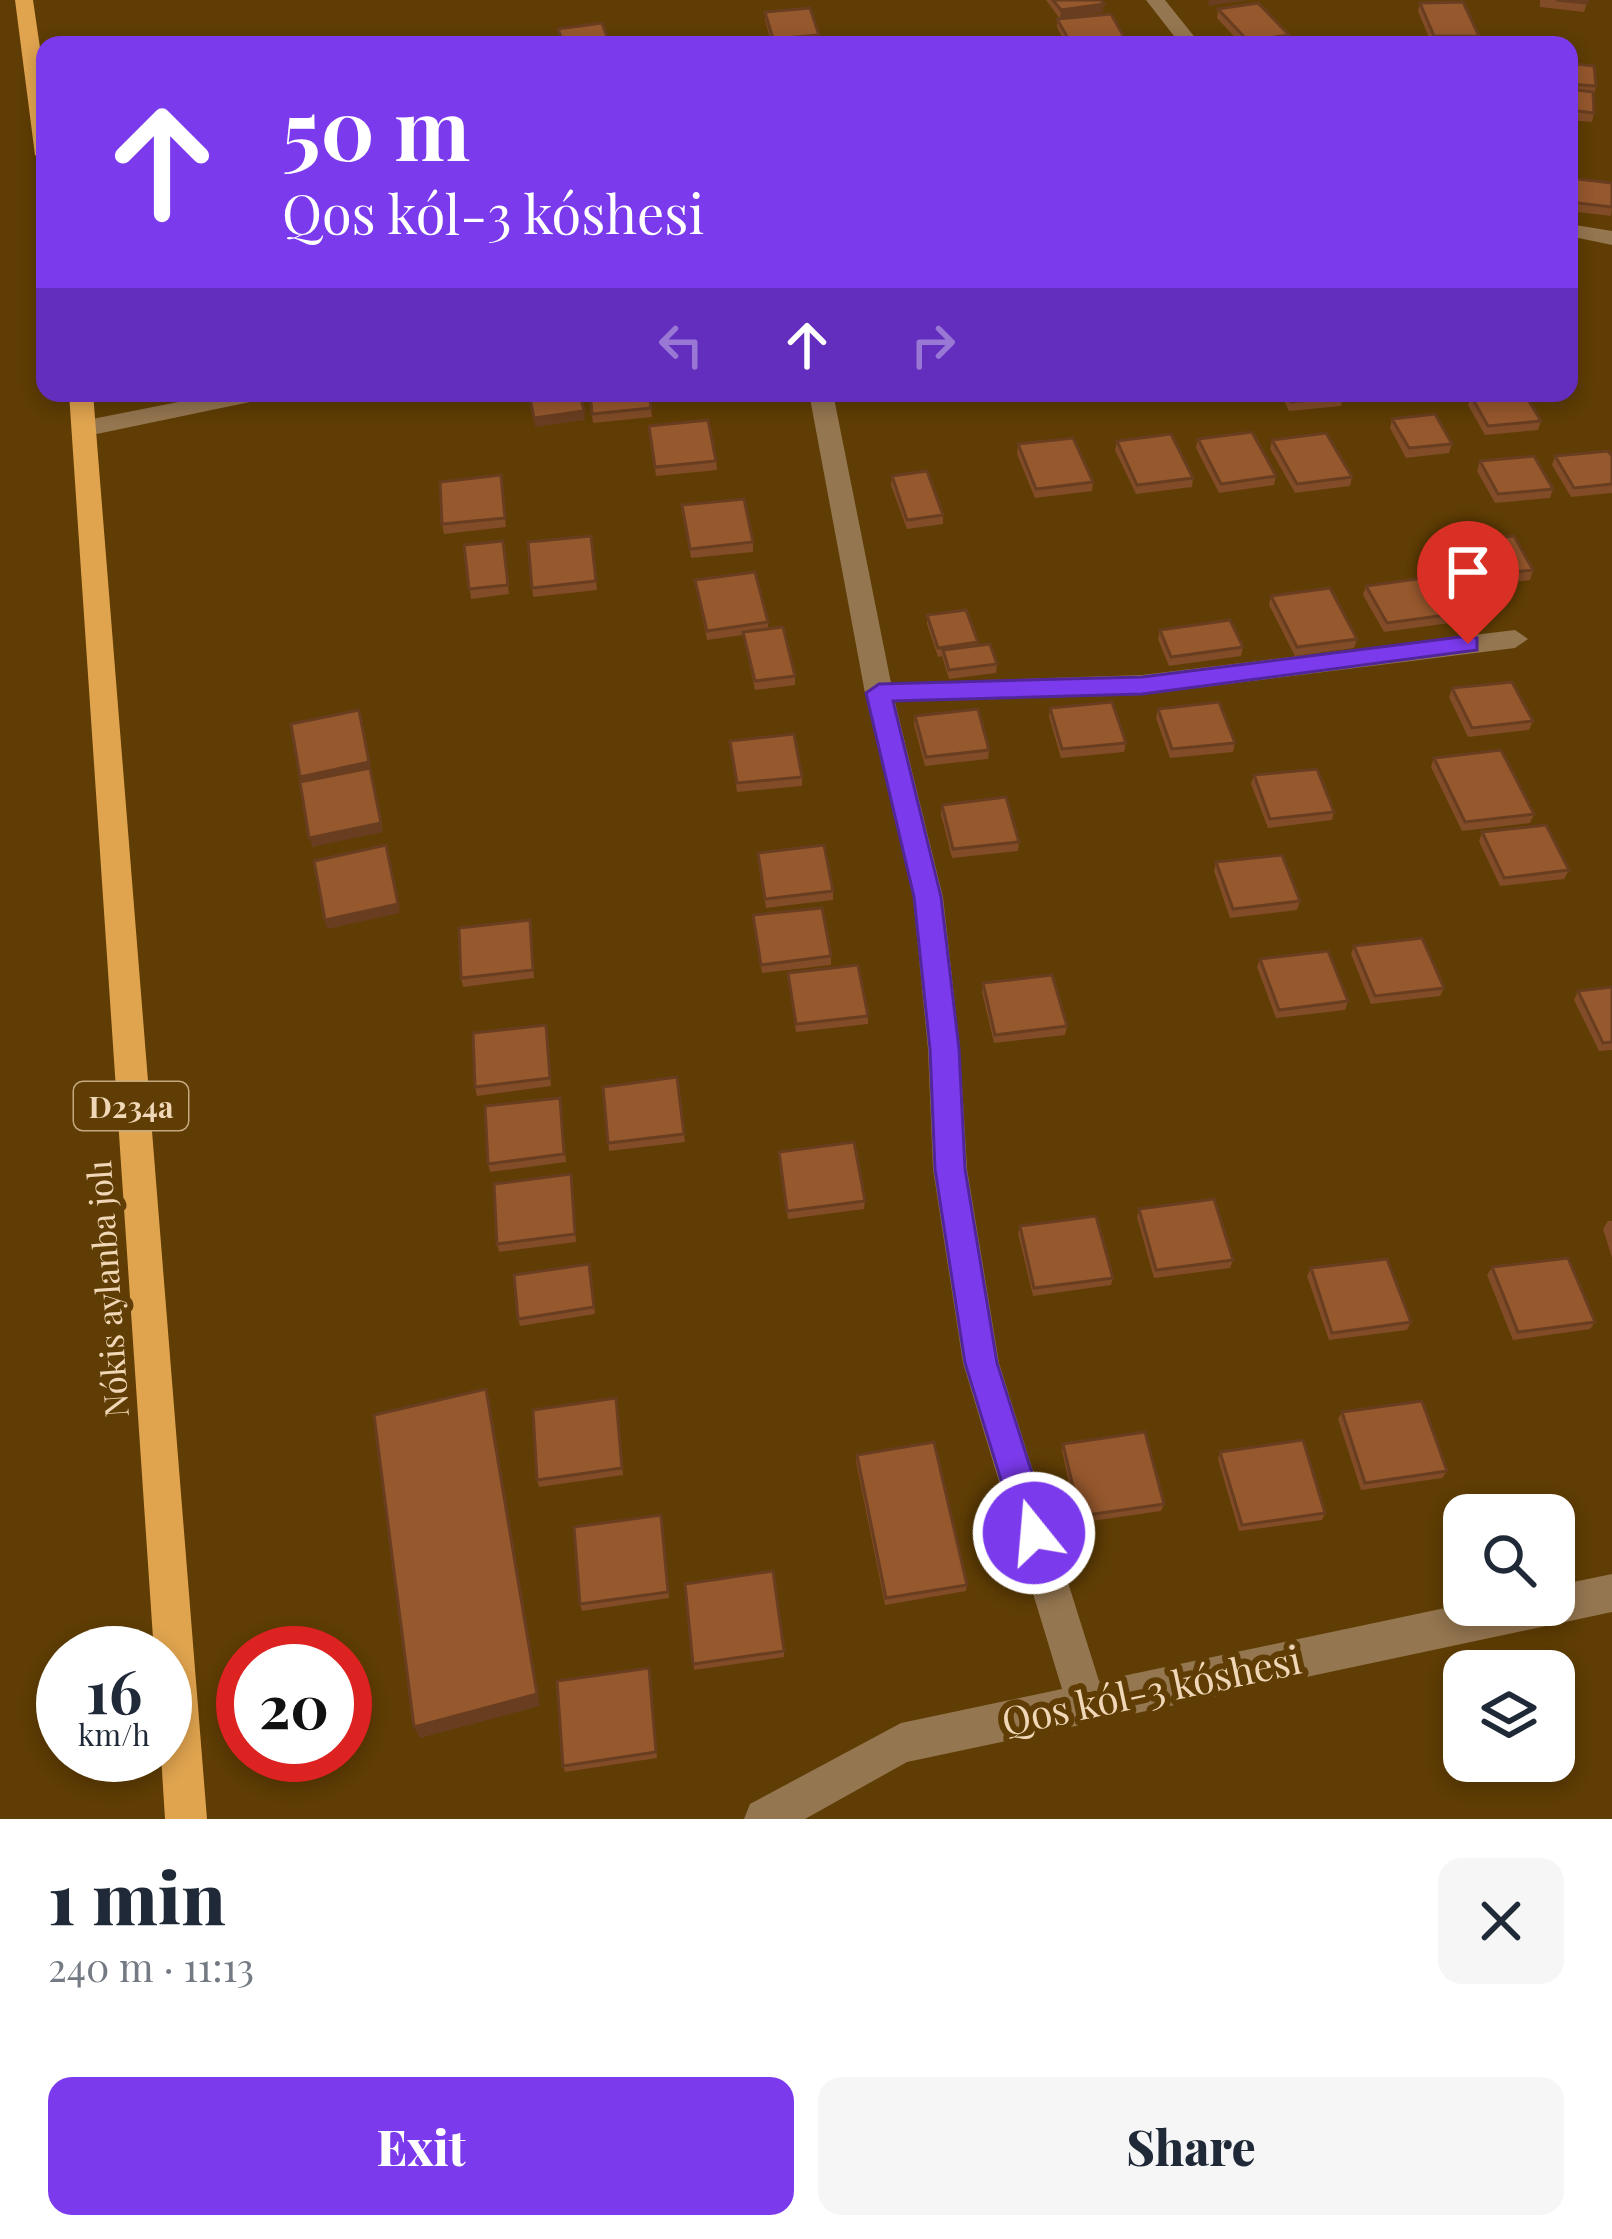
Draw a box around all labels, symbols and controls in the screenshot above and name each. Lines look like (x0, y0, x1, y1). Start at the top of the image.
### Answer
text: 50 m (282, 70, 470, 182)
icon: ahead (84, 84, 240, 240)
text: Qos kól-3 kóshesi (282, 177, 704, 249)
icon: left (648, 312, 714, 378)
icon: ahead (774, 312, 840, 378)
icon: right (900, 312, 966, 378)
pin (1417, 521, 1519, 644)
icon: arrive (1435, 539, 1501, 605)
road number: D234a (74, 1082, 188, 1130)
street label: Nókis aylanba jolı (75, 1159, 137, 1419)
position arrow (971, 1470, 1097, 1596)
map controls (1443, 1494, 1575, 1782)
button: search (1443, 1494, 1575, 1626)
speed limit sign: 20 (216, 1626, 372, 1782)
street label: Qos kól-3 kóshesi (996, 1632, 1306, 1746)
text: 16 (86, 1649, 142, 1729)
button: layers (1443, 1650, 1575, 1782)
text: km/h (78, 1714, 150, 1754)
text: 1 min (48, 1847, 226, 1943)
button: close (1438, 1858, 1564, 1984)
text: 240 m · 11:13 (48, 1940, 254, 1992)
button: Exit (48, 2077, 794, 2215)
button: Share (818, 2077, 1564, 2215)

